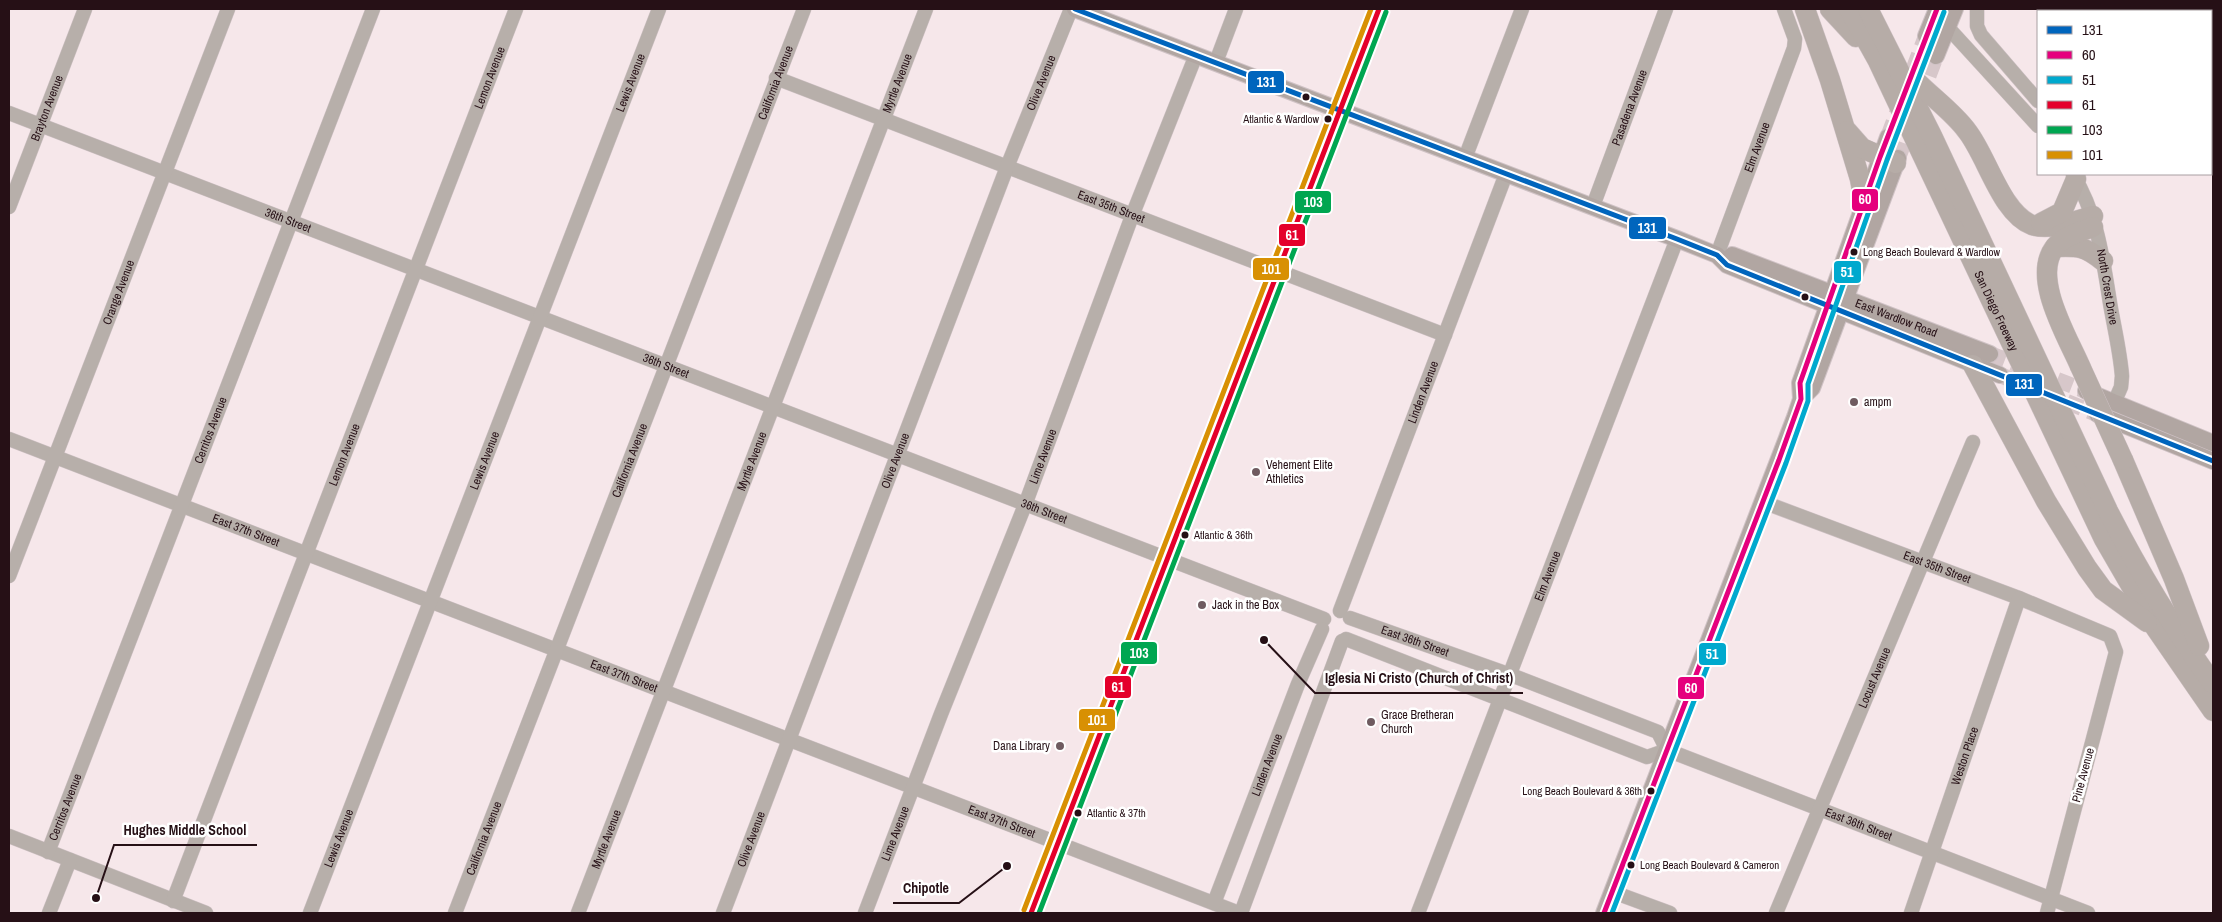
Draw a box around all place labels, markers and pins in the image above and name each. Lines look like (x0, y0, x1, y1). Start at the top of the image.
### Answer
unlabelled marker (1301, 92, 1311, 102)
place label: Atlantic & Wardlow (1242, 112, 1319, 126)
marker: Atlantic & Wardlow (1323, 114, 1333, 124)
place label: Long Beach Boulevard & Wardlow (1863, 245, 2001, 259)
marker: Long Beach Boulevard & Wardlow (1849, 247, 1859, 257)
unlabelled marker (1800, 292, 1810, 302)
place label: ampm (1864, 394, 1891, 410)
marker: ampm (1848, 396, 1860, 408)
place label: Vehement Elite Athletics (1265, 457, 1333, 487)
marker: Vehement Elite Athletics (1250, 466, 1262, 478)
place label: Atlantic & 36th (1193, 528, 1253, 542)
marker: Atlantic & 36th (1180, 530, 1190, 540)
place label: Jack in the Box (1212, 597, 1279, 613)
marker: Jack in the Box (1196, 599, 1208, 611)
callout: Iglesia Ni Cristo (Church of Christ) (1315, 664, 1523, 693)
place label: Grace Bretheran Church (1381, 707, 1454, 737)
marker: Grace Bretheran Church (1365, 716, 1377, 728)
place label: Dana Library (993, 738, 1050, 754)
marker: Dana Library (1054, 740, 1066, 752)
place label: Long Beach Boulevard & 36th (1522, 784, 1642, 798)
marker: Long Beach Boulevard & 36th (1646, 786, 1656, 796)
place label: Atlantic & 37th (1086, 806, 1146, 820)
marker: Atlantic & 37th (1073, 808, 1083, 818)
callout: Hughes Middle School (114, 816, 257, 845)
place label: Long Beach Boulevard & Cameron (1640, 858, 1779, 872)
marker: Long Beach Boulevard & Cameron (1626, 860, 1636, 870)
callout: Chipotle (893, 874, 959, 903)

